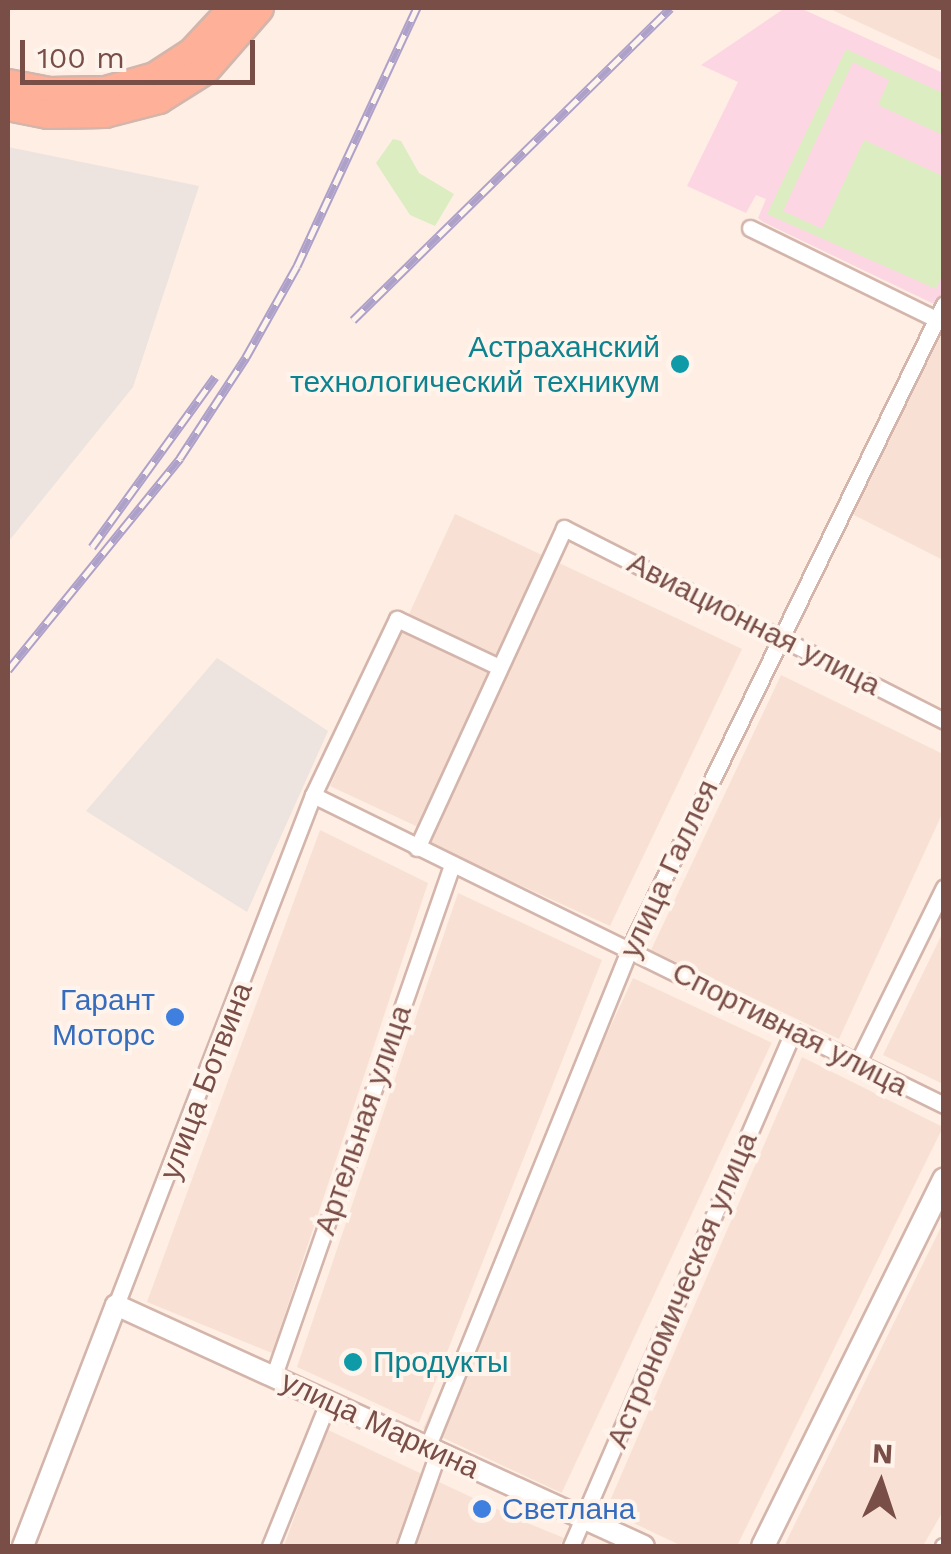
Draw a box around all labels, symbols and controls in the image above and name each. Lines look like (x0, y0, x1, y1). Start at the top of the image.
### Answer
scale bar (25, 20, 260, 82)
text: 100 m (37, 40, 125, 75)
place label: Астраханский технологический техникум (290, 329, 660, 400)
marker: Астраханский технологический техникум (669, 353, 691, 375)
street label: Авиационная улица (622, 545, 886, 703)
street label: улица Галлея (612, 774, 726, 964)
street label: Спортивная улица (666, 954, 914, 1104)
street label: улица Ботвина (152, 977, 260, 1185)
place label: Гарант Моторс (52, 982, 155, 1052)
street label: Артельная улица (307, 1000, 419, 1240)
marker: Гарант Моторс (164, 1006, 186, 1028)
street label: Астрономическая улица (599, 1127, 765, 1453)
place label: Продукты (373, 1344, 509, 1380)
marker: Продукты (342, 1351, 364, 1373)
street label: улица Маркина (275, 1363, 485, 1487)
north arrow (831, 1434, 931, 1534)
text: N (871, 1437, 894, 1471)
place label: Светлана (502, 1491, 635, 1527)
marker: Светлана (471, 1498, 493, 1520)

